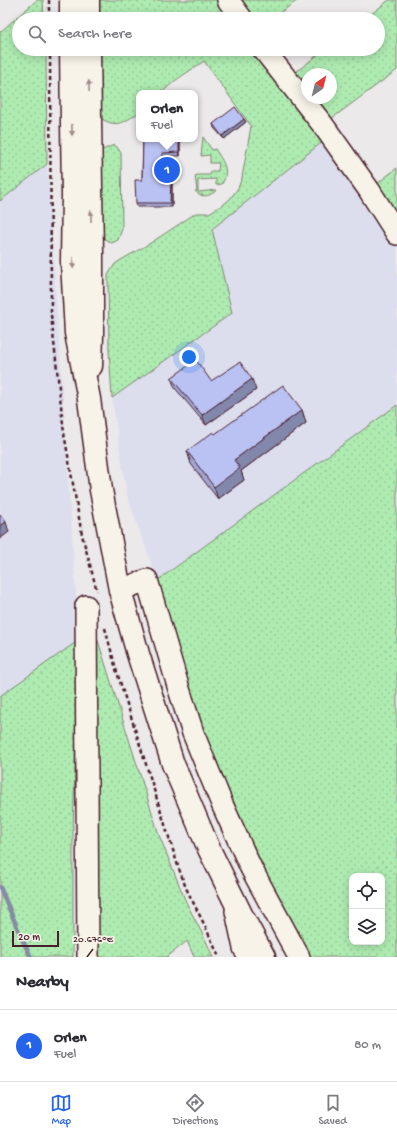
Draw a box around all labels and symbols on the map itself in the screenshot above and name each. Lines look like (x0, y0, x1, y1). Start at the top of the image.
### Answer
north arrow (301, 68, 337, 104)
one-way arrow (86, 79, 92, 92)
one-way arrow (69, 124, 75, 137)
pin: 1 (154, 155, 180, 185)
one-way arrow (88, 209, 94, 222)
one-way arrow (69, 257, 76, 269)
your location (179, 347, 199, 367)
scale bar (12, 929, 59, 948)
text: 20.676°E (73, 934, 114, 946)

